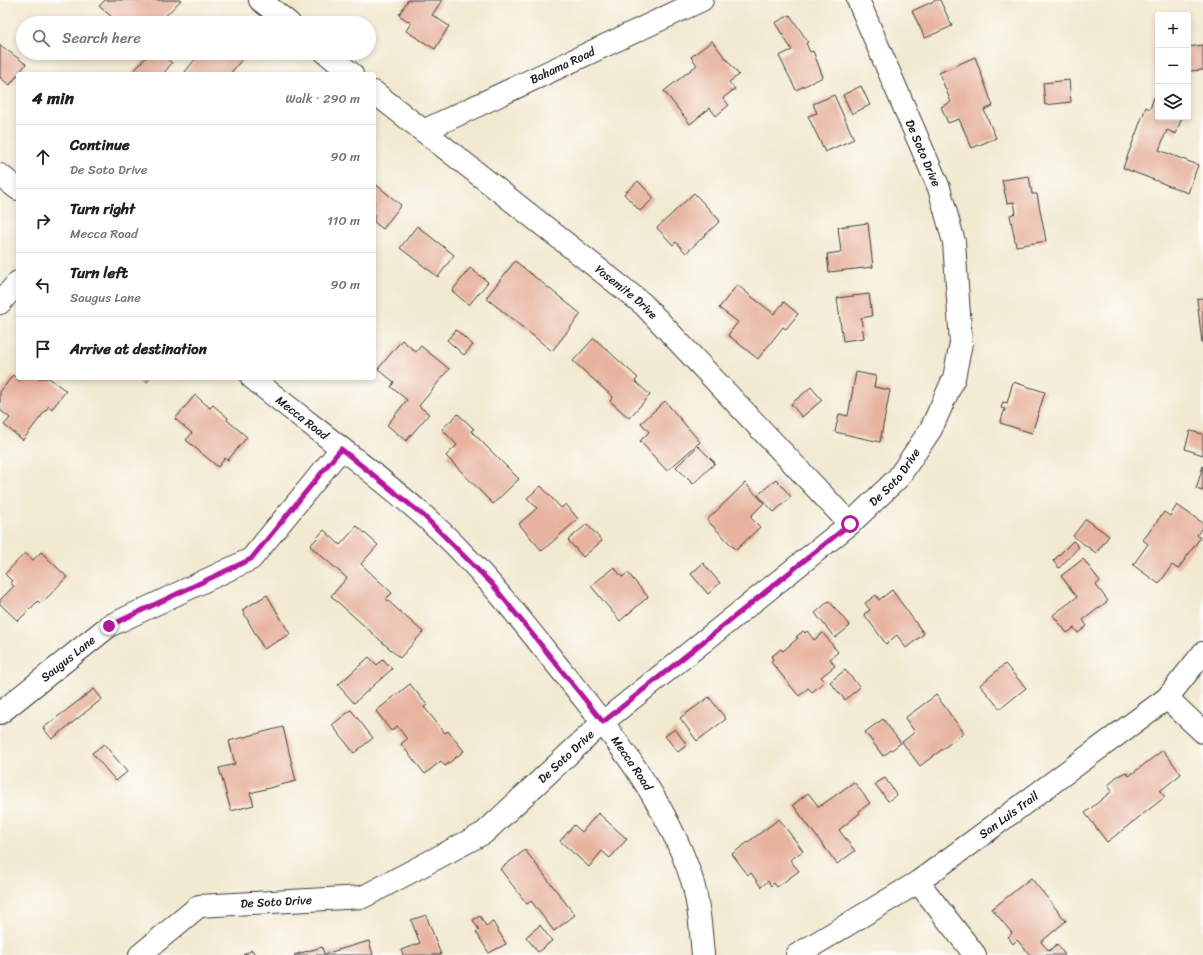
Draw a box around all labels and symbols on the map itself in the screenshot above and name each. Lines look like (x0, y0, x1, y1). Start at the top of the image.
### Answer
street label: Bahama Road (526, 40, 599, 90)
street label: De Soto Drive (899, 116, 947, 190)
street label: Yosemite Drive (590, 259, 663, 325)
street label: Mecca Road (271, 390, 334, 446)
street label: De Soto Drive (863, 443, 926, 512)
route start (841, 515, 859, 533)
route end (100, 617, 118, 635)
street label: Saugus Lane (36, 630, 100, 688)
street label: De Soto Drive (532, 724, 600, 789)
street label: Mecca Road (605, 731, 659, 796)
street label: San Luis Trail (974, 785, 1044, 845)
street label: De Soto Drive (240, 889, 313, 915)

